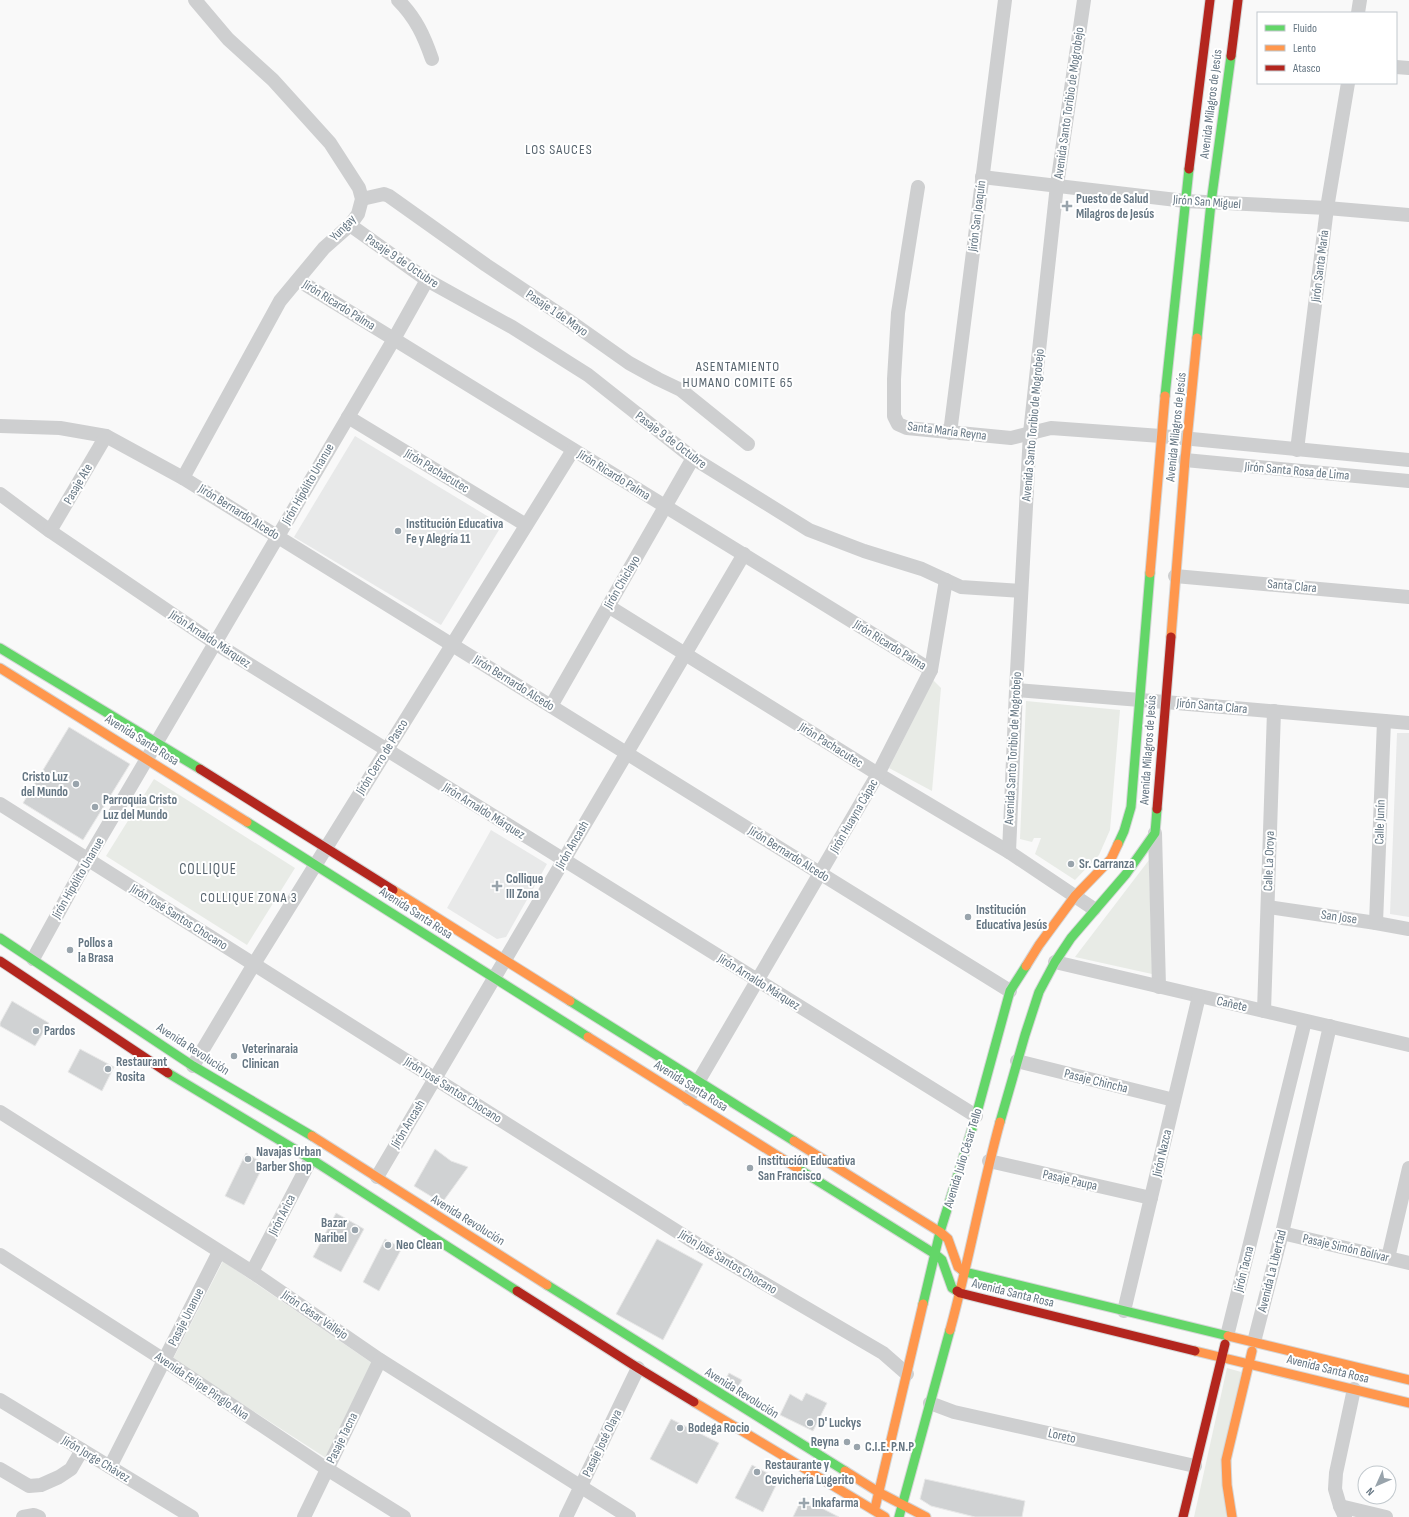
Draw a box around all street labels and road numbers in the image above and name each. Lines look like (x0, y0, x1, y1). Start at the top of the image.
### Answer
street label: Avenida Santo Toribio de Mogrobejo (1050, 26, 1088, 181)
street label: Avenida Milagros de Jesús (1196, 48, 1226, 160)
street label: Jirón San Joaquín (965, 179, 989, 254)
street label: Jirón San Miguel (1171, 192, 1242, 212)
street label: Yungay (327, 211, 359, 245)
street label: Jirón Santa María (1308, 229, 1332, 304)
street label: Pasaje 9 de Octubre (362, 231, 442, 291)
street label: Jirón Ricardo Palma (299, 276, 378, 334)
street label: Pasaje 1 de Mayo (523, 286, 591, 340)
street label: Avenida Santo Toribio de Mogrobejo (1018, 348, 1048, 503)
street label: Avenida Milagros de Jesús (1162, 371, 1190, 483)
street label: Pasaje 9 de Octubre (632, 408, 710, 472)
street label: Santa María Reyna (906, 418, 988, 444)
street label: Jirón Hipólito Unanue (278, 441, 338, 528)
street label: Jirón Pachacutec (401, 445, 472, 497)
street label: Jirón Ricardo Palma (574, 446, 653, 504)
street label: Jirón Santa Rosa de Lima (1243, 458, 1350, 484)
street label: Pasaje Ate (60, 461, 96, 507)
street label: Jirón Bernardo Alcedo (195, 480, 283, 543)
street label: Jirón Chiclayo (600, 553, 644, 612)
street label: Santa Clara (1267, 576, 1317, 596)
street label: Jirón Arnaldo Márquez (165, 606, 254, 671)
street label: Jirón Ricardo Palma (850, 616, 929, 674)
street label: Jirón Bernardo Alcedo (470, 651, 558, 714)
street label: Avenida Santo Toribio de Mogrobejo (1001, 671, 1025, 826)
street label: Avenida Milagros de Jesús (1136, 694, 1160, 806)
street label: Jirón Santa Clara (1175, 695, 1248, 717)
street label: Avenida Santa Rosa (101, 710, 182, 769)
street label: Jirón Cerro de Pasco (352, 716, 412, 799)
street label: Jirón Pachacutec (795, 718, 866, 771)
street label: Jirón Huayna Cápac (826, 776, 882, 857)
street label: Jirón Arnaldo Márquez (439, 779, 528, 843)
street label: Calle Junín (1371, 799, 1389, 845)
street label: Jirón Ancash (551, 818, 592, 873)
street label: Jirón Bernardo Alcedo (745, 822, 833, 885)
street label: Calle La Oroya (1260, 831, 1278, 891)
street label: Jirón Hipólito Unanue (48, 835, 108, 922)
street label: Jirón José Santos Chocano (126, 880, 231, 953)
street label: Avenida Santa Rosa (376, 883, 456, 943)
street label: San Jose (1320, 907, 1358, 927)
street label: Jirón Arnaldo Márquez (714, 950, 803, 1014)
street label: Cañete (1215, 993, 1249, 1015)
street label: Avenida Revolución (153, 1019, 232, 1079)
street label: Jirón José Santos Chocano (400, 1053, 505, 1126)
street label: Avenida Santa Rosa (650, 1056, 731, 1115)
street label: Pasaje Chincha (1062, 1065, 1130, 1097)
street label: Jirón Ancash (387, 1097, 429, 1152)
street label: Avenida Julio César Tello (940, 1106, 986, 1211)
street label: Jirón Nazca (1149, 1128, 1175, 1179)
street label: Pasaje Paupa (1041, 1166, 1099, 1194)
street label: Avenida Revolución (427, 1190, 508, 1249)
street label: Jirón Arica (265, 1192, 299, 1239)
street label: Jirón José Santos Chocano (675, 1226, 780, 1298)
street label: Avenida La Libertad (1254, 1228, 1290, 1315)
street label: Pasaje Simón Bolívar (1301, 1230, 1391, 1266)
street label: Jirón Tacna (1230, 1244, 1257, 1295)
street label: Avenida Santa Rosa (969, 1275, 1056, 1311)
street label: Pasaje Unanue (165, 1285, 207, 1349)
street label: Jirón César Vallejo (278, 1286, 351, 1343)
street label: Avenida Felipe Pinglo Alva (151, 1348, 252, 1423)
street label: Avenida Santa Rosa (1284, 1351, 1371, 1387)
street label: Avenida Revolución (701, 1363, 782, 1422)
street label: Pasaje José Olaya (579, 1407, 625, 1479)
street label: Pasaje Tacna (323, 1410, 361, 1466)
street label: Loreto (1047, 1425, 1077, 1447)
street label: Jirón Jorge Chávez (58, 1432, 133, 1486)

